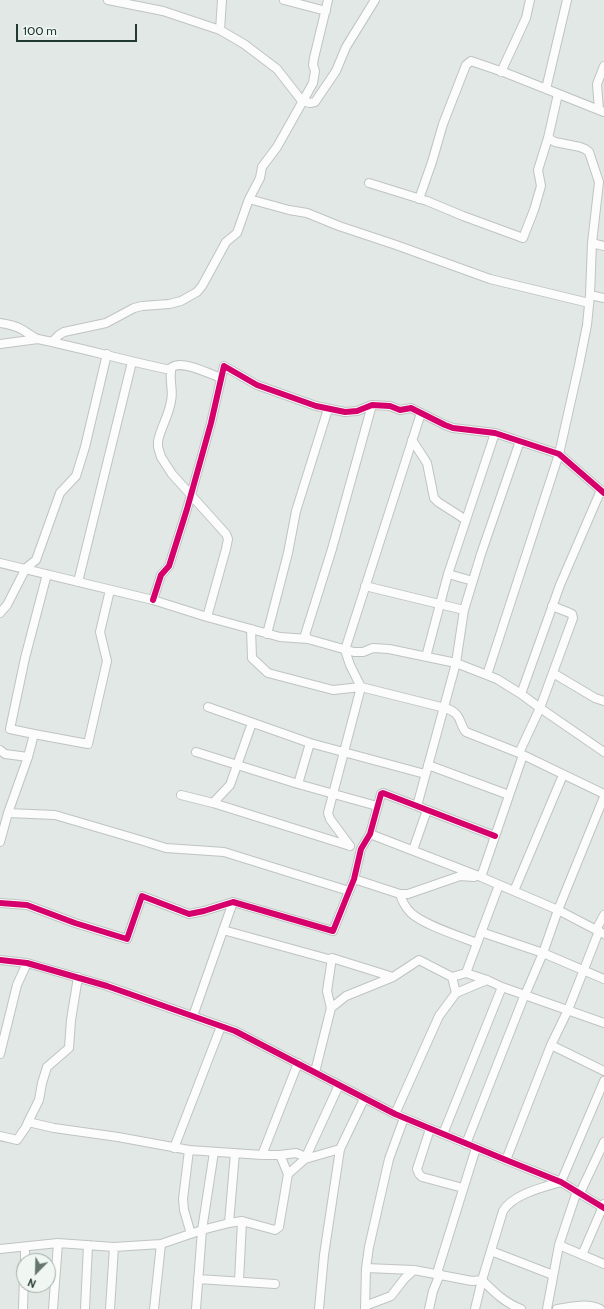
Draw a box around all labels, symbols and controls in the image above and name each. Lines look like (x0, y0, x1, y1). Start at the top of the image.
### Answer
scale bar (18, 16, 139, 42)
text: 100 m (23, 23, 57, 38)
north arrow (16, 1253, 56, 1293)
text: N (25, 1275, 38, 1291)

